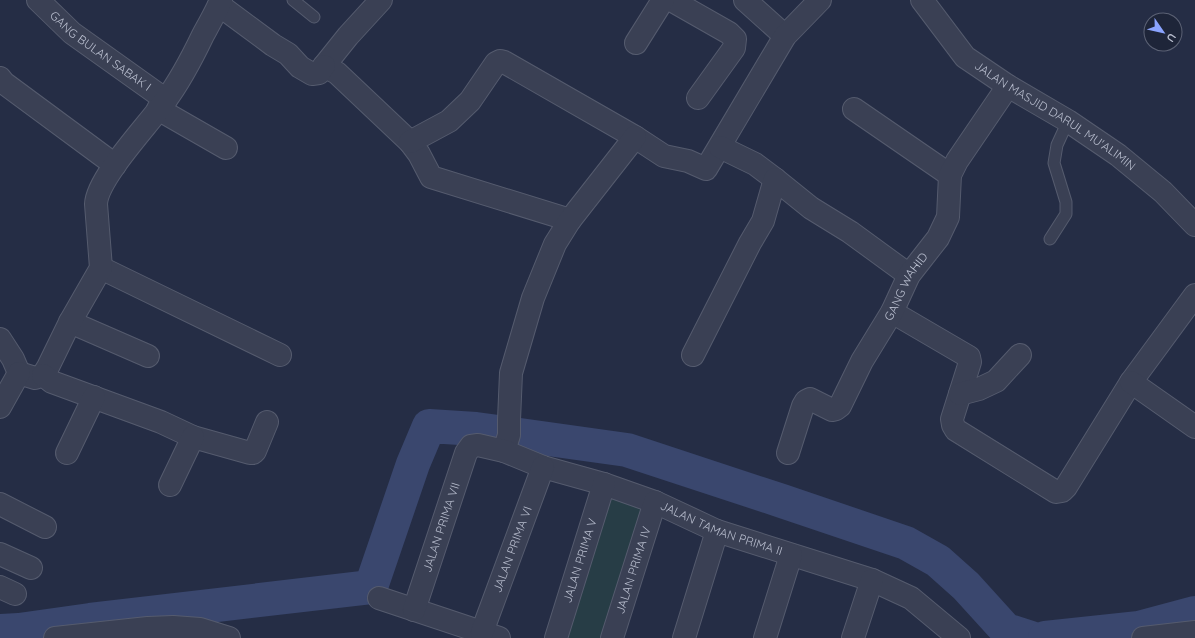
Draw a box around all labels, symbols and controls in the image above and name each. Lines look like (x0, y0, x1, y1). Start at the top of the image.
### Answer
street label: GANG BULAN SABAK I (47, 8, 154, 94)
north arrow (1143, 12, 1183, 52)
text: U (1163, 30, 1179, 45)
street label: JALAN MASJID DARUL MU'ALIMIN (972, 58, 1139, 173)
street label: GANG WAHID (881, 249, 931, 323)
street label: JALAN PRIMA VII (419, 480, 463, 574)
street label: JALAN TAMAN PRIMA II (658, 498, 784, 558)
street label: JALAN PRIMA VI (489, 504, 535, 594)
street label: JALAN PRIMA V (559, 516, 600, 605)
street label: JALAN PRIMA IV (612, 525, 654, 616)

